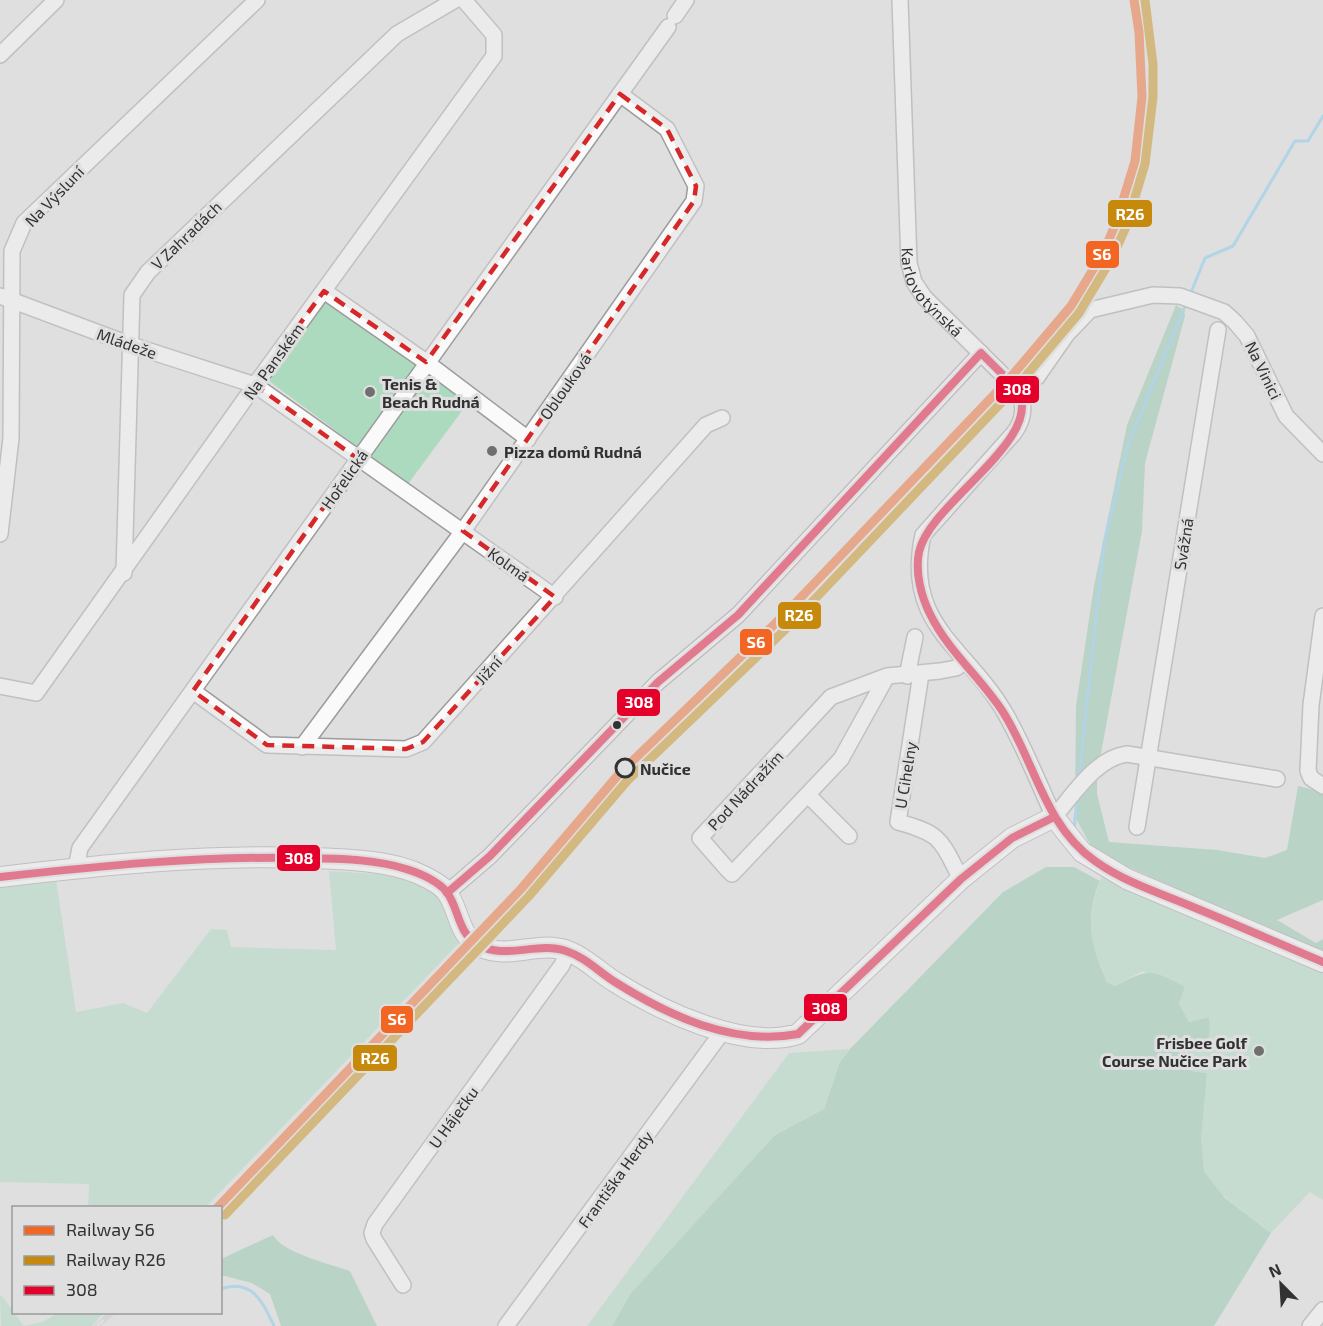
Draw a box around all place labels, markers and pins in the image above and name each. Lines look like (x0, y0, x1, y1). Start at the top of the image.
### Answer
place label: Tenis & Beach Rudná (382, 374, 480, 411)
marker: Tenis & Beach Rudná (363, 385, 377, 399)
place label: Pizza domů Rudná (504, 442, 642, 461)
marker: Pizza domů Rudná (485, 444, 499, 458)
unlabelled marker (611, 719, 623, 731)
marker: Nučice (615, 758, 635, 778)
place label: Nučice (640, 759, 691, 778)
place label: Frisbee Golf Course Nučice Park (1102, 1033, 1248, 1070)
marker: Frisbee Golf Course Nučice Park (1252, 1044, 1266, 1058)

